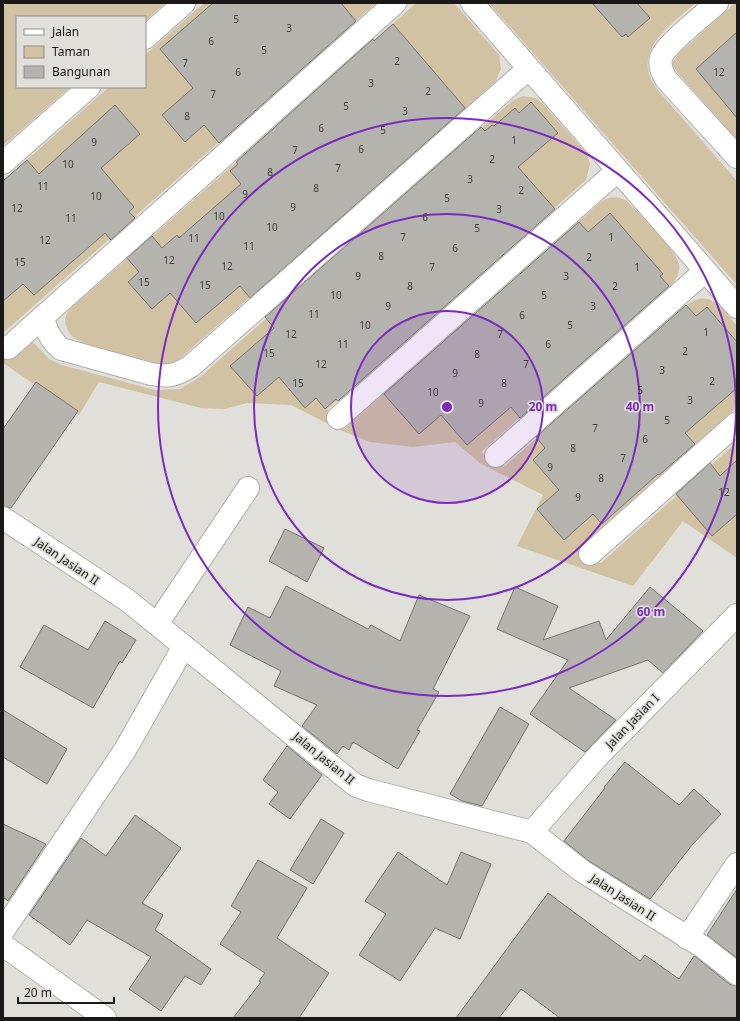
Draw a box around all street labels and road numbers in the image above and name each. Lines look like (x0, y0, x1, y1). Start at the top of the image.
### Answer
street label: Jalan Jasian II (30, 533, 103, 589)
street label: Jalan Jasian I (601, 690, 663, 753)
street label: Jalan Jasian II (289, 727, 358, 788)
street label: Jalan Jasian II (586, 869, 659, 924)

